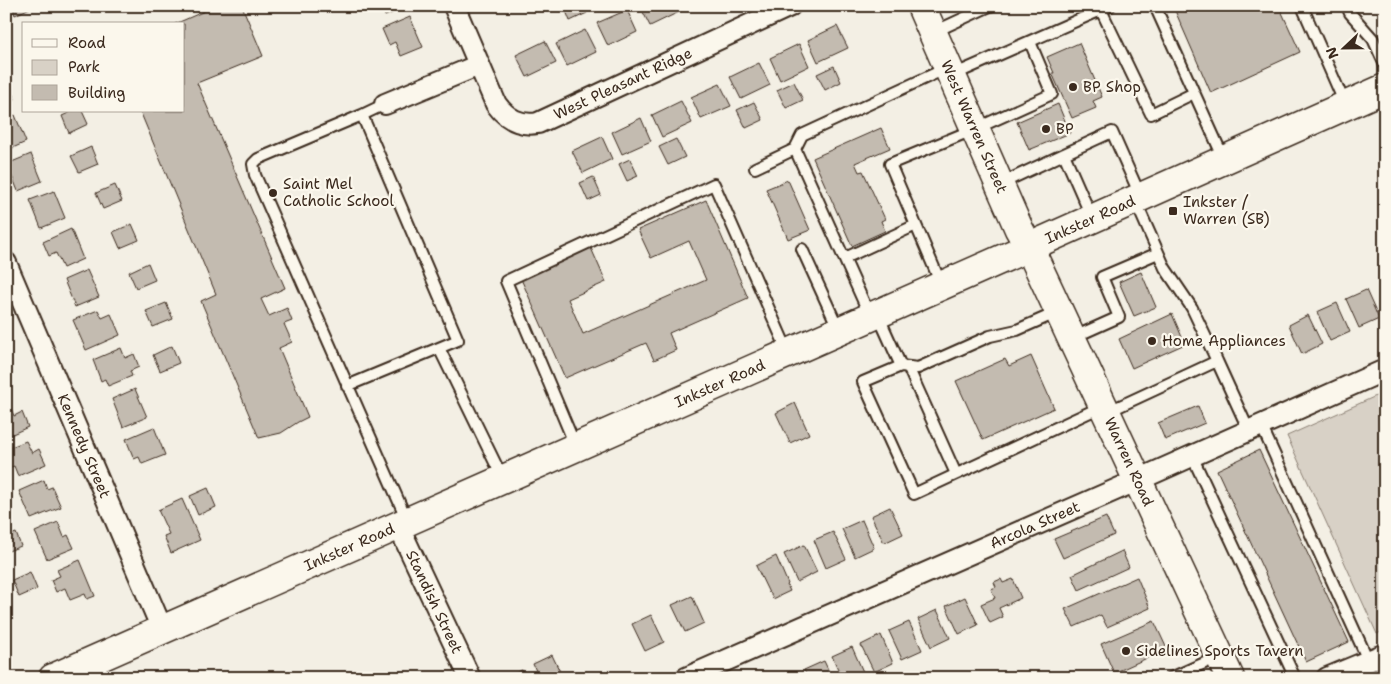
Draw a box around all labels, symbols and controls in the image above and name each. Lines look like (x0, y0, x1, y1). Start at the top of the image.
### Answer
legend (22, 22, 185, 112)
north arrow (1318, 22, 1368, 72)
text: Road (68, 33, 106, 53)
street label: West Pleasant Ridge (550, 43, 695, 124)
text: N (1322, 44, 1342, 61)
text: Park (68, 57, 100, 77)
street label: West Warren Street (936, 57, 1012, 197)
place label: BP Shop (1083, 77, 1141, 97)
marker: BP Shop (1067, 81, 1079, 93)
text: Building (68, 83, 125, 103)
place label: BP (1056, 119, 1074, 139)
marker: BP (1040, 123, 1052, 135)
place label: Saint Mel Catholic School (283, 174, 394, 211)
marker: Saint Mel Catholic School (267, 187, 279, 199)
street label: Inkster Road (1042, 191, 1139, 249)
place label: Inkster / Warren (SB) (1183, 192, 1270, 229)
marker: Inkster / Warren (SB) (1167, 205, 1179, 217)
place label: Home Appliances (1162, 331, 1286, 351)
marker: Home Appliances (1146, 335, 1158, 347)
street label: Inkster Road (672, 355, 769, 412)
street label: Kennedy Street (53, 391, 115, 501)
street label: Warren Road (1100, 414, 1159, 510)
street label: Arcola Street (987, 497, 1083, 554)
street label: Inkster Road (301, 518, 398, 576)
street label: Standish Street (401, 547, 467, 657)
place label: Sidelines Sports Tavern (1136, 641, 1304, 661)
marker: Sidelines Sports Tavern (1120, 645, 1132, 657)

